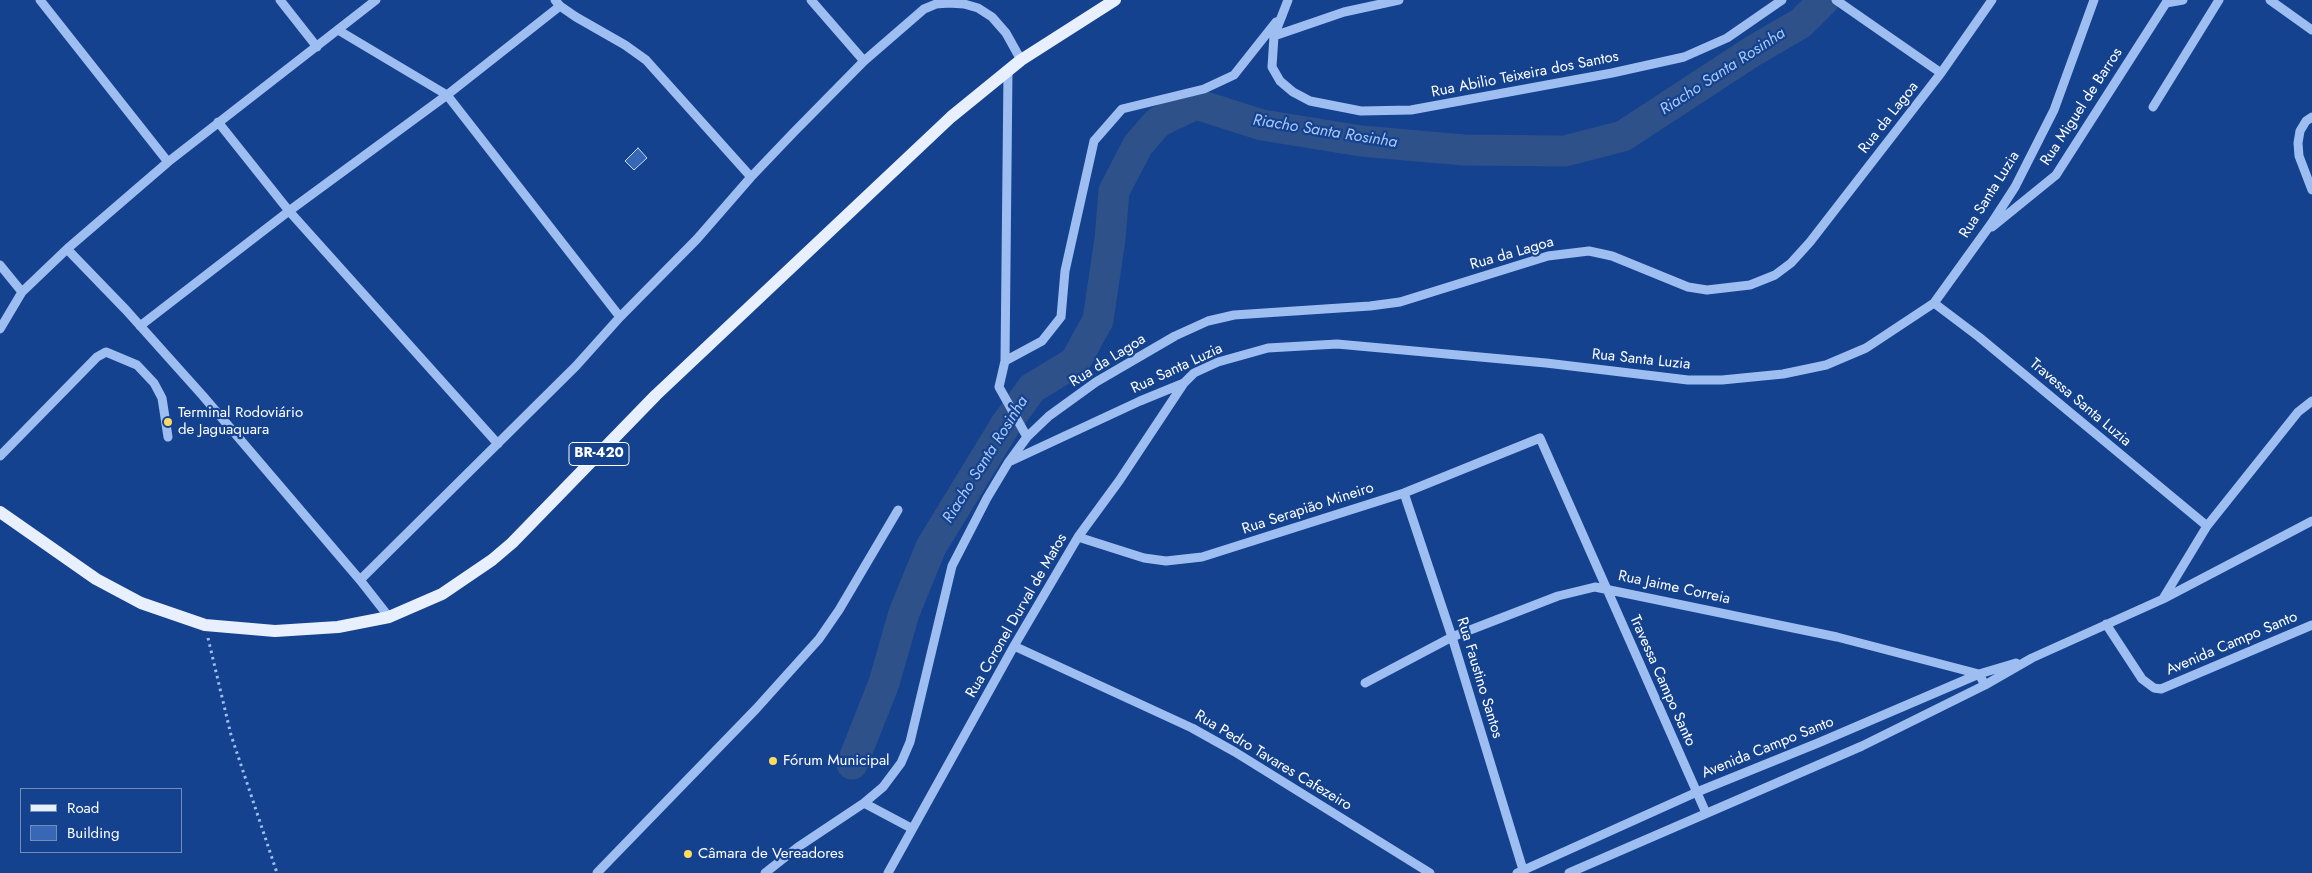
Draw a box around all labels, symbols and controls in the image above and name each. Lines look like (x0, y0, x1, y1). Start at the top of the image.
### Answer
water label: Riacho Santa Rosinha (1657, 24, 1789, 120)
street label: Rua Miguel de Barros (2037, 45, 2127, 169)
street label: Rua Abilio Teixeira dos Santos (1430, 48, 1620, 102)
street label: Rua da Lagoa (1855, 79, 1923, 157)
water label: Riacho Santa Rosinha (1251, 111, 1399, 153)
street label: Rua Santa Luzia (1956, 148, 2024, 242)
street label: Rua da Lagoa (1468, 233, 1556, 275)
street label: Rua da Lagoa (1067, 331, 1149, 391)
street label: Rua Santa Luzia (1128, 340, 1226, 398)
street label: Rua Santa Luzia (1591, 346, 1691, 374)
street label: Travessa Santa Luzia (2026, 355, 2134, 451)
water label: Riacho Santa Rosinha (939, 393, 1033, 527)
place label: Terminal Rodoviário de Jaguaquara (178, 404, 303, 439)
marker: Terminal Rodoviário de Jaguaquara (162, 416, 174, 428)
road number: BR-420 (569, 442, 629, 466)
street label: Rua Serapião Mineiro (1240, 479, 1376, 539)
street label: Rua Coronel Durval de Matos (963, 531, 1071, 701)
street label: Rua Jaime Correia (1616, 567, 1732, 609)
street label: Avenida Campo Santo (2164, 608, 2300, 680)
street label: Travessa Campo Santo (1625, 613, 1699, 749)
street label: Rua Faustino Santos (1452, 615, 1506, 741)
street label: Rua Pedro Tavares Cafezeiro (1191, 707, 1355, 815)
street label: Avenida Campo Santo (1699, 713, 1837, 783)
place label: Fórum Municipal (783, 752, 890, 770)
marker: Fórum Municipal (767, 755, 779, 767)
legend (20, 788, 182, 853)
text: Road (67, 797, 99, 819)
text: Building (67, 822, 119, 844)
place label: Câmara de Vereadores (698, 845, 844, 863)
marker: Câmara de Vereadores (682, 848, 694, 860)

